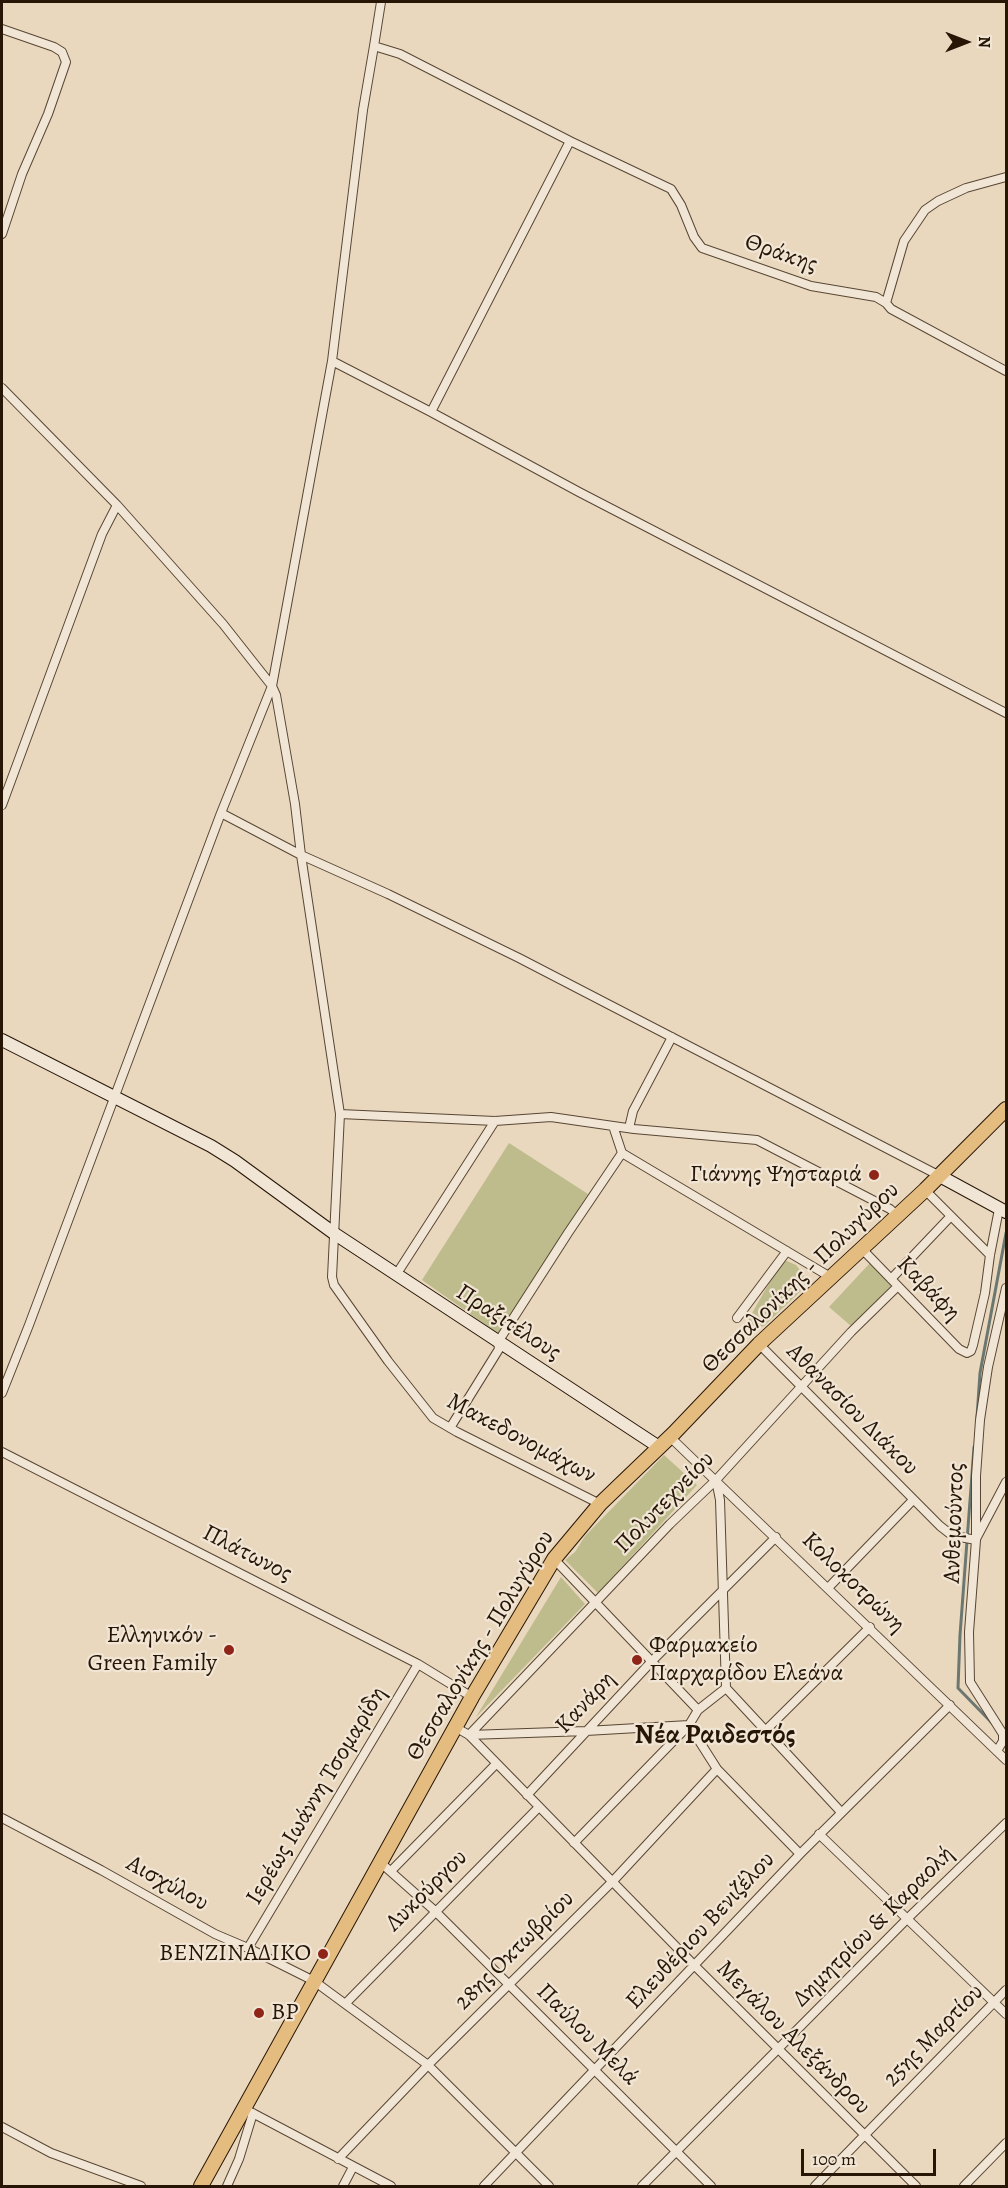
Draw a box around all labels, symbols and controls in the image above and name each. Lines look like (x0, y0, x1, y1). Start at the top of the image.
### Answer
north arrow (936, 12, 996, 72)
text: N (973, 36, 995, 48)
street label: Θράκης (741, 228, 821, 280)
place label: Γιάννης Ψησταριά (690, 1161, 862, 1189)
marker: Γιάννης Ψησταριά (867, 1168, 881, 1182)
street label: Θεσσαλονίκης - Πολυγύρου (696, 1176, 906, 1380)
street label: Καβάφη (890, 1250, 966, 1328)
street label: Πραξιτέλους (450, 1278, 566, 1368)
street label: Αθανασίου Διάκου (780, 1338, 924, 1482)
street label: Μακεδονομάχων (442, 1388, 600, 1490)
street label: Πολυτεχνείου (609, 1446, 721, 1560)
street label: Ανθεμούντος (939, 1462, 971, 1584)
street label: Πλάτωνος (197, 1519, 297, 1589)
street label: Θεσσαλονίκης - Πολυγύρου (401, 1526, 561, 1766)
street label: Κολοκοτρώνη (795, 1526, 911, 1640)
place label: Ελληνικόν - Green Family (87, 1622, 217, 1678)
place label: Φαρμακείο Παρχαρίδου Ελεάνα (649, 1632, 843, 1688)
marker: Ελληνικόν - Green Family (222, 1643, 236, 1657)
marker: Φαρμακείο Παρχαρίδου Ελεάνα (630, 1653, 644, 1667)
street label: Κανάρη (550, 1666, 622, 1740)
street label: Ιερέως Ιωάννη Τσομαρίδη (240, 1682, 394, 1910)
district label: Νέα Ραιδεστός (634, 1720, 796, 1752)
street label: Δημητρίου & Καραολή (787, 1840, 961, 2014)
street label: Λυκούργου (380, 1844, 474, 1938)
street label: Ελευθέριου Βενιζέλου (620, 1846, 782, 2016)
street label: Αισχύλου (121, 1850, 213, 1918)
street label: 28ης Οκτωβρίου (449, 1885, 581, 2017)
place label: ΒΕΝΖΙΝΑΔΙΚΟ (159, 1940, 311, 1968)
marker: ΒΕΝΖΙΝΑΔΙΚΟ (316, 1947, 330, 1961)
street label: Μεγάλου Αλεξάνδρου (710, 1955, 876, 2121)
street label: Παύλου Μελά (530, 1978, 644, 2092)
street label: 25ης Μαρτίου (878, 1979, 990, 2093)
place label: BP (271, 1999, 299, 2027)
marker: BP (252, 2006, 266, 2020)
scale bar (804, 2137, 939, 2175)
text: 100 m (812, 2147, 856, 2171)

